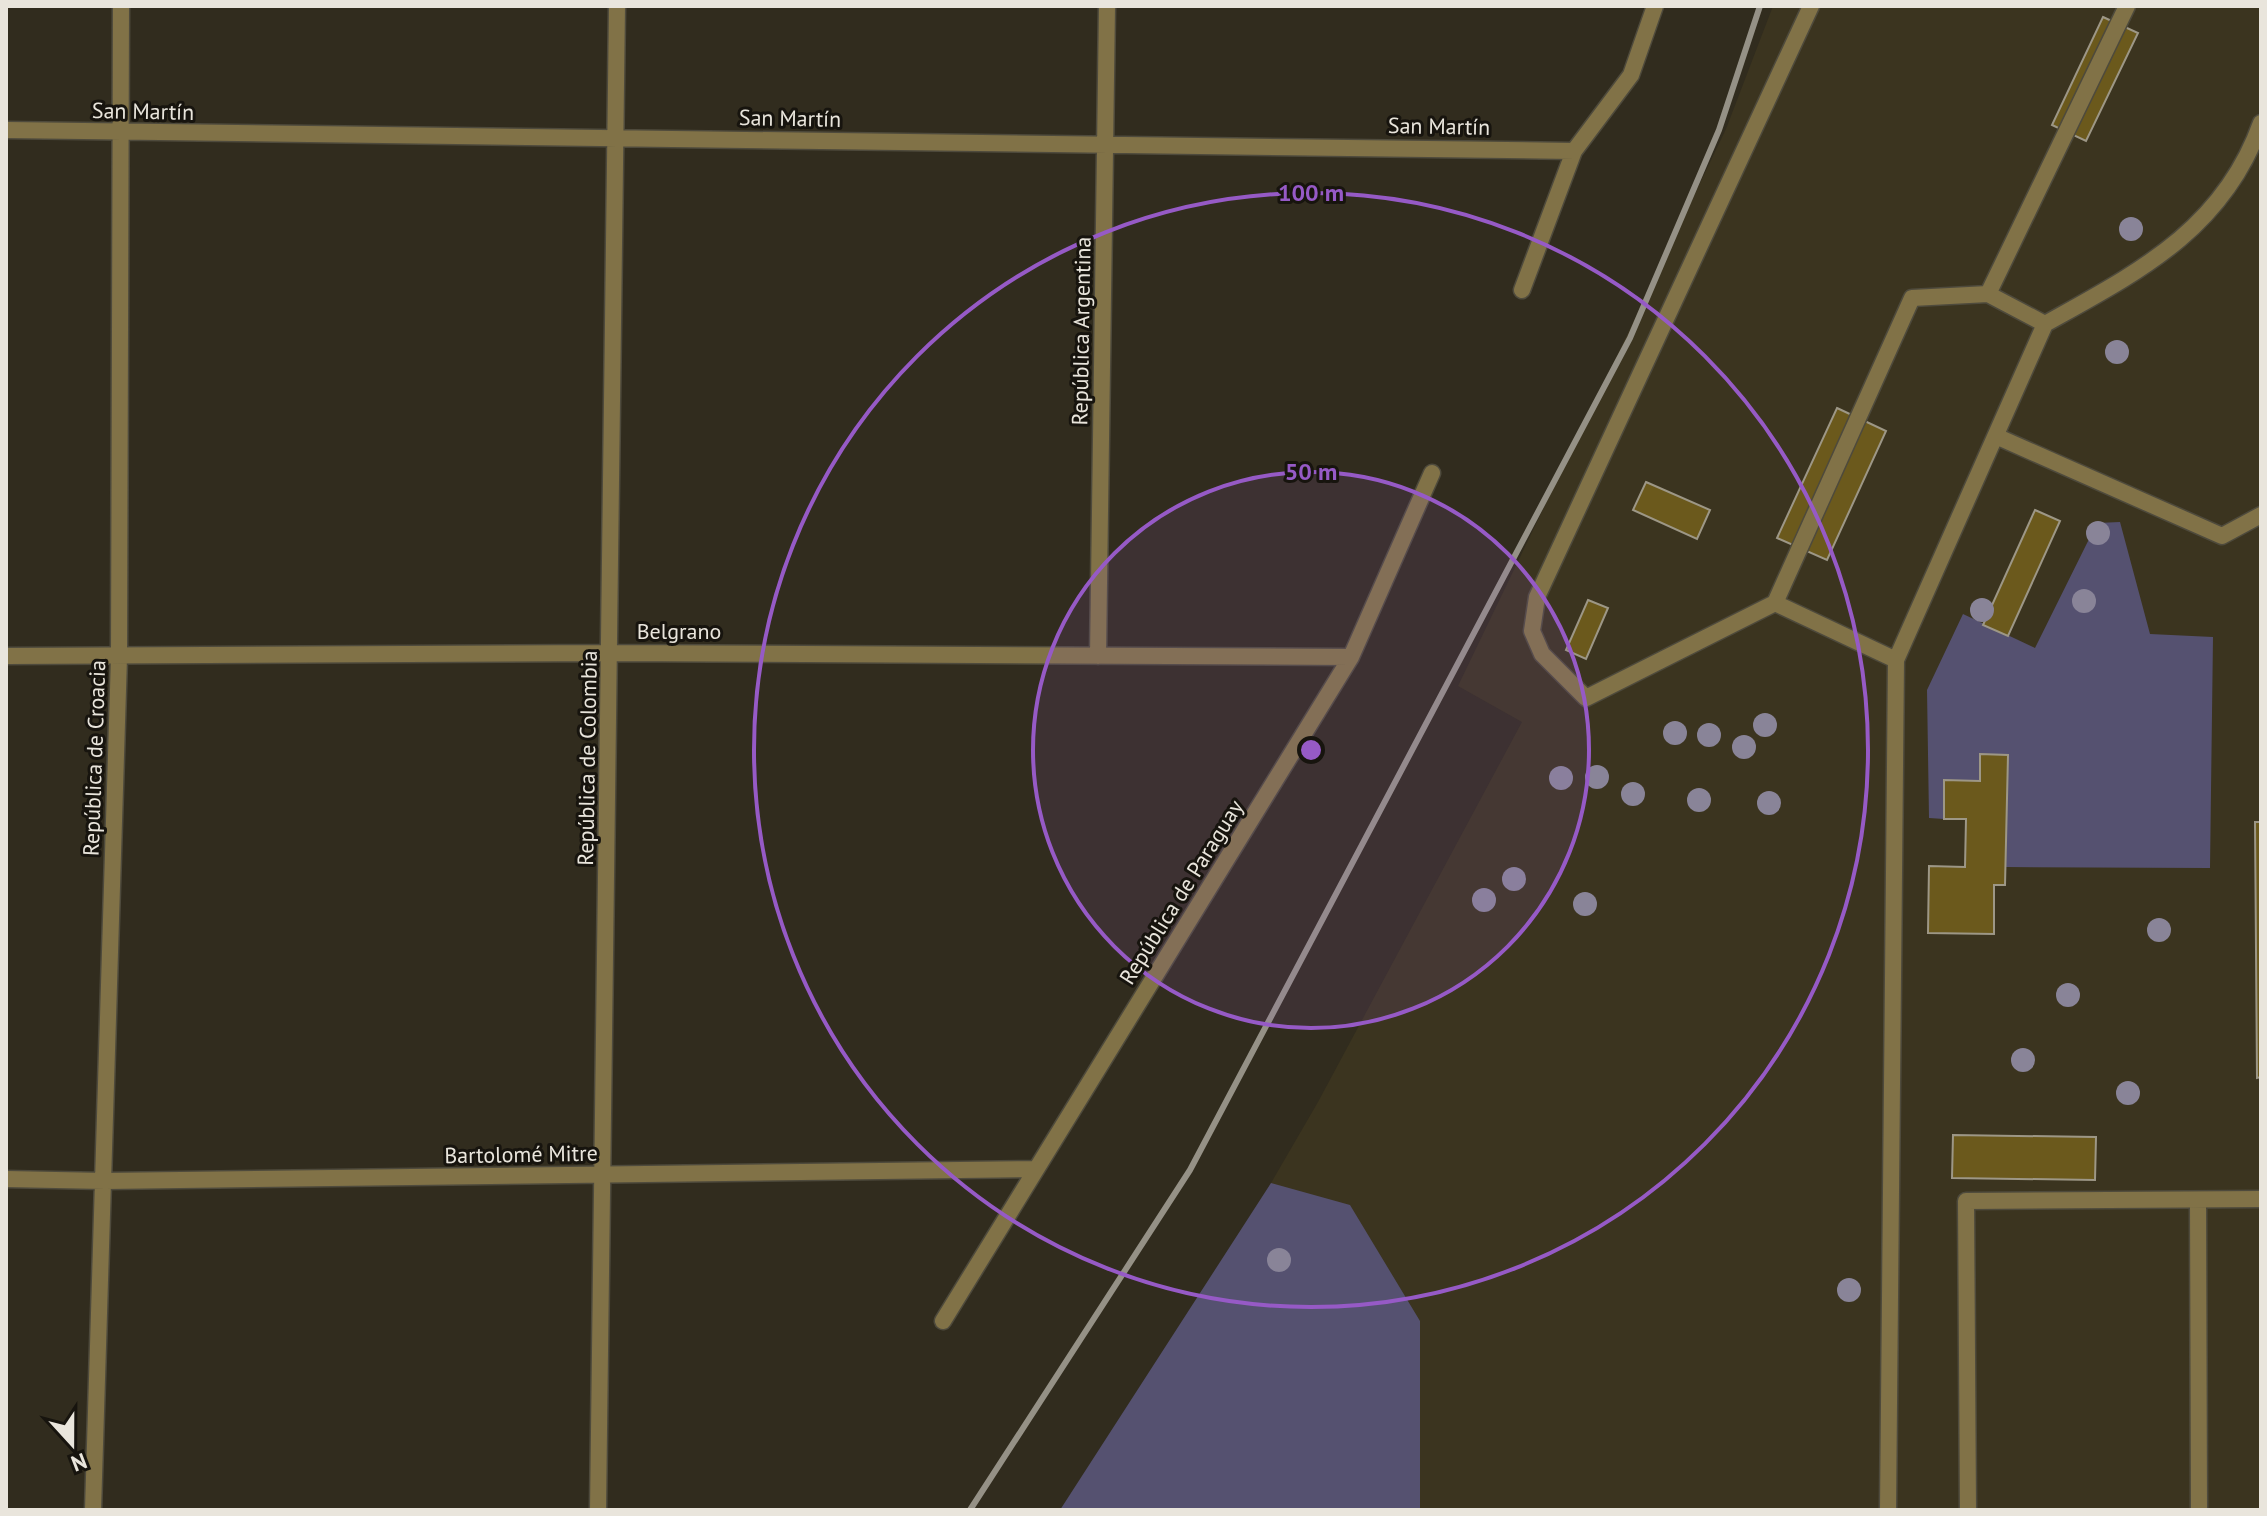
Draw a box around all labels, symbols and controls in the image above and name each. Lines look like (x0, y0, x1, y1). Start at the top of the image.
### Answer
street label: San Martín (92, 96, 194, 126)
street label: San Martín (739, 103, 841, 133)
street label: San Martín (1388, 111, 1490, 141)
text: 100 m (1278, 177, 1344, 208)
street label: República Argentina (1065, 236, 1097, 426)
text: 50 m (1285, 456, 1337, 487)
street label: Belgrano (637, 617, 721, 645)
street label: República de Colombia (571, 650, 603, 866)
street label: República de Croacia (77, 660, 111, 856)
centre of rings (1297, 736, 1325, 764)
street label: República de Paraguay (1113, 794, 1250, 989)
street label: Bartolomé Mitre (444, 1139, 598, 1169)
north arrow (32, 1404, 112, 1484)
text: N (67, 1447, 91, 1478)

